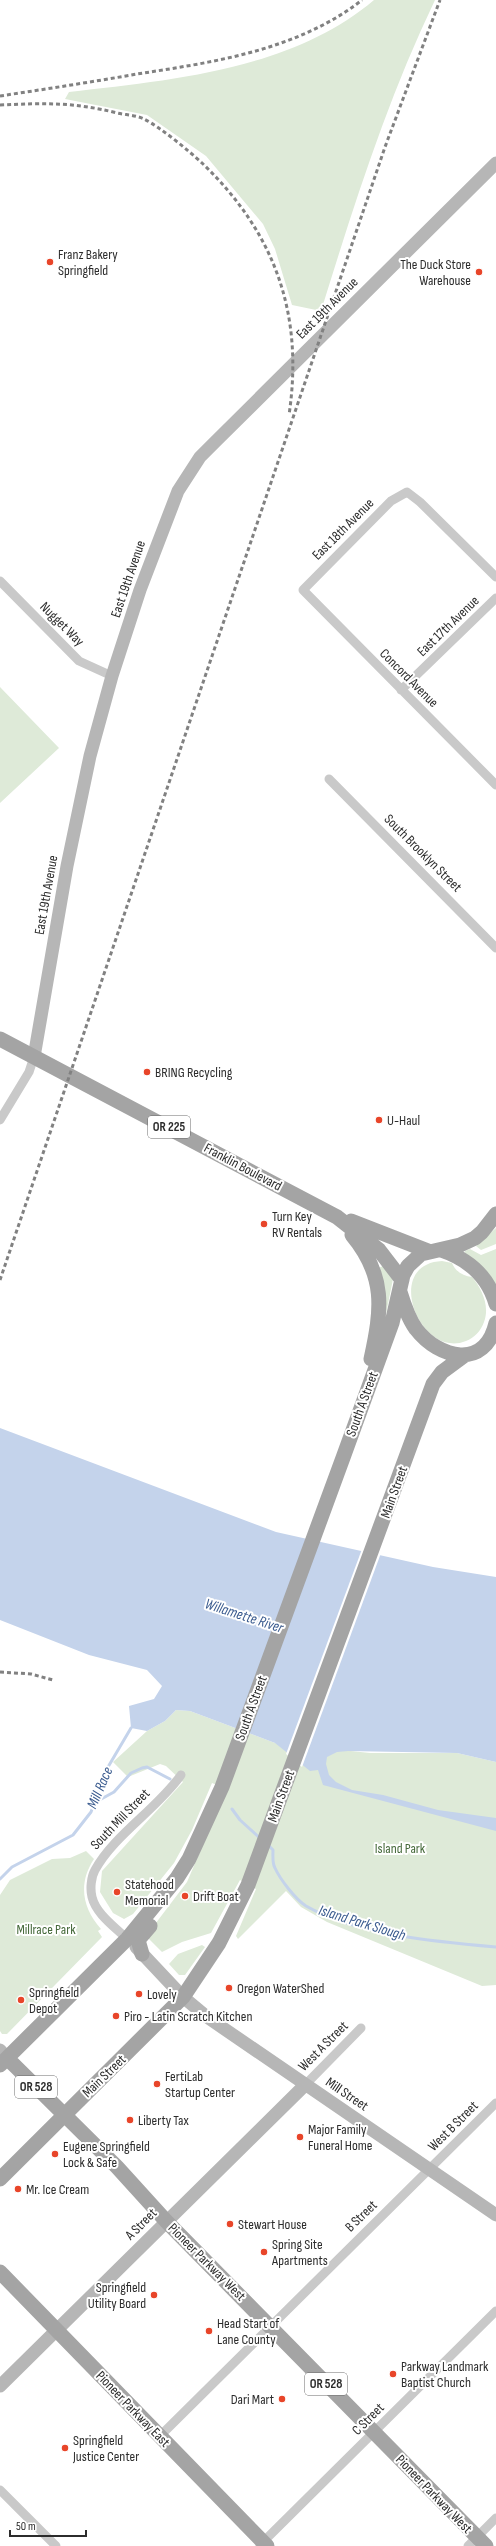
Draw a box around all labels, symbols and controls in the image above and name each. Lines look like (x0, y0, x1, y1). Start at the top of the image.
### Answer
place label: Franz Bakery Springfield (58, 246, 118, 279)
place label: The Duck Store Warehouse (400, 256, 471, 289)
marker: Franz Bakery Springfield (45, 257, 55, 267)
marker: The Duck Store Warehouse (474, 267, 484, 277)
street label: East 19th Avenue (293, 274, 361, 342)
street label: East 18th Avenue (309, 495, 377, 563)
street label: East 19th Avenue (107, 538, 149, 620)
street label: East 17th Avenue (413, 592, 483, 660)
street label: Nugget Way (36, 598, 88, 650)
street label: Concord Avenue (376, 645, 442, 711)
street label: South Brooklyn Street (381, 811, 465, 895)
street label: East 19th Avenue (31, 854, 61, 936)
place label: BRING Recycling (155, 1064, 233, 1081)
marker: BRING Recycling (142, 1067, 152, 1077)
place label: U-Haul (387, 1112, 420, 1129)
marker: U-Haul (374, 1115, 384, 1125)
road number: OR 225 (148, 1116, 190, 1138)
street label: Franklin Boulevard (201, 1139, 285, 1195)
place label: Turn Key RV Rentals (272, 1208, 322, 1241)
marker: Turn Key RV Rentals (259, 1219, 269, 1229)
street label: South A Street (342, 1369, 382, 1439)
street label: Main Street (377, 1464, 411, 1520)
water label: Willamette River (202, 1594, 286, 1638)
street label: South A Street (231, 1673, 271, 1743)
water label: Mill Race (83, 1764, 117, 1812)
street label: Main Street (264, 1768, 298, 1824)
street label: South Mill Street (87, 1785, 153, 1853)
park label: Island Park (375, 1840, 426, 1857)
place label: Statehood Memorial (125, 1876, 174, 1909)
marker: Statehood Memorial (112, 1887, 122, 1897)
place label: Drift Boat (193, 1888, 239, 1905)
marker: Drift Boat (180, 1891, 190, 1901)
water label: Island Park Slough (316, 1901, 408, 1945)
park label: Millrace Park (16, 1921, 76, 1938)
place label: Oregon WaterShed (237, 1980, 324, 1997)
marker: Oregon WaterShed (224, 1983, 234, 1993)
place label: Springfield Depot (29, 1984, 79, 2017)
place label: Lovely (147, 1986, 177, 2003)
marker: Lovely (134, 1989, 144, 1999)
marker: Springfield Depot (16, 1995, 26, 2005)
place label: Piro - Latin Scratch Kitchen (124, 2008, 252, 2025)
marker: Piro - Latin Scratch Kitchen (111, 2011, 121, 2021)
street label: West A Street (294, 2017, 352, 2075)
street label: Main Street (79, 2051, 129, 2101)
place label: FertiLab Startup Center (165, 2068, 235, 2101)
street label: Mill Street (322, 2074, 372, 2114)
road number: OR 528 (15, 2076, 57, 2098)
marker: FertiLab Startup Center (152, 2079, 162, 2089)
street label: West B Street (424, 2097, 482, 2155)
place label: Liberty Tax (138, 2112, 189, 2129)
marker: Liberty Tax (125, 2115, 135, 2125)
place label: Major Family Funeral Home (308, 2121, 372, 2154)
marker: Major Family Funeral Home (295, 2132, 305, 2142)
place label: Eugene Springfield Lock & Safe (63, 2138, 150, 2171)
marker: Eugene Springfield Lock & Safe (50, 2149, 60, 2159)
place label: Mr. Ice Cream (26, 2181, 89, 2198)
marker: Mr. Ice Cream (13, 2184, 23, 2194)
street label: B Street (341, 2197, 381, 2235)
street label: A Street (121, 2205, 160, 2244)
place label: Stewart House (238, 2216, 307, 2233)
marker: Stewart House (225, 2219, 235, 2229)
street label: Pioneer Parkway West (165, 2220, 249, 2304)
place label: Spring Site Apartments (271, 2236, 328, 2269)
marker: Spring Site Apartments (259, 2247, 269, 2257)
place label: Springfield Utility Board (88, 2279, 146, 2312)
marker: Springfield Utility Board (149, 2290, 159, 2300)
place label: Head Start of Lane County (217, 2315, 280, 2348)
marker: Head Start of Lane County (204, 2326, 214, 2336)
place label: Parkway Landmark Baptist Church (401, 2358, 489, 2391)
street label: Pioneer Parkway East (92, 2367, 174, 2451)
marker: Parkway Landmark Baptist Church (388, 2369, 398, 2379)
road number: OR 528 (305, 2373, 347, 2395)
place label: Dari Mart (231, 2391, 274, 2408)
marker: Dari Mart (277, 2394, 287, 2404)
street label: C Street (348, 2399, 388, 2439)
place label: Springfield Justice Center (72, 2432, 139, 2465)
marker: Springfield Justice Center (60, 2443, 70, 2453)
street label: Pioneer Parkway West (392, 2451, 476, 2537)
scale bar (10, 2512, 86, 2538)
text: 50 m (16, 2519, 36, 2534)

